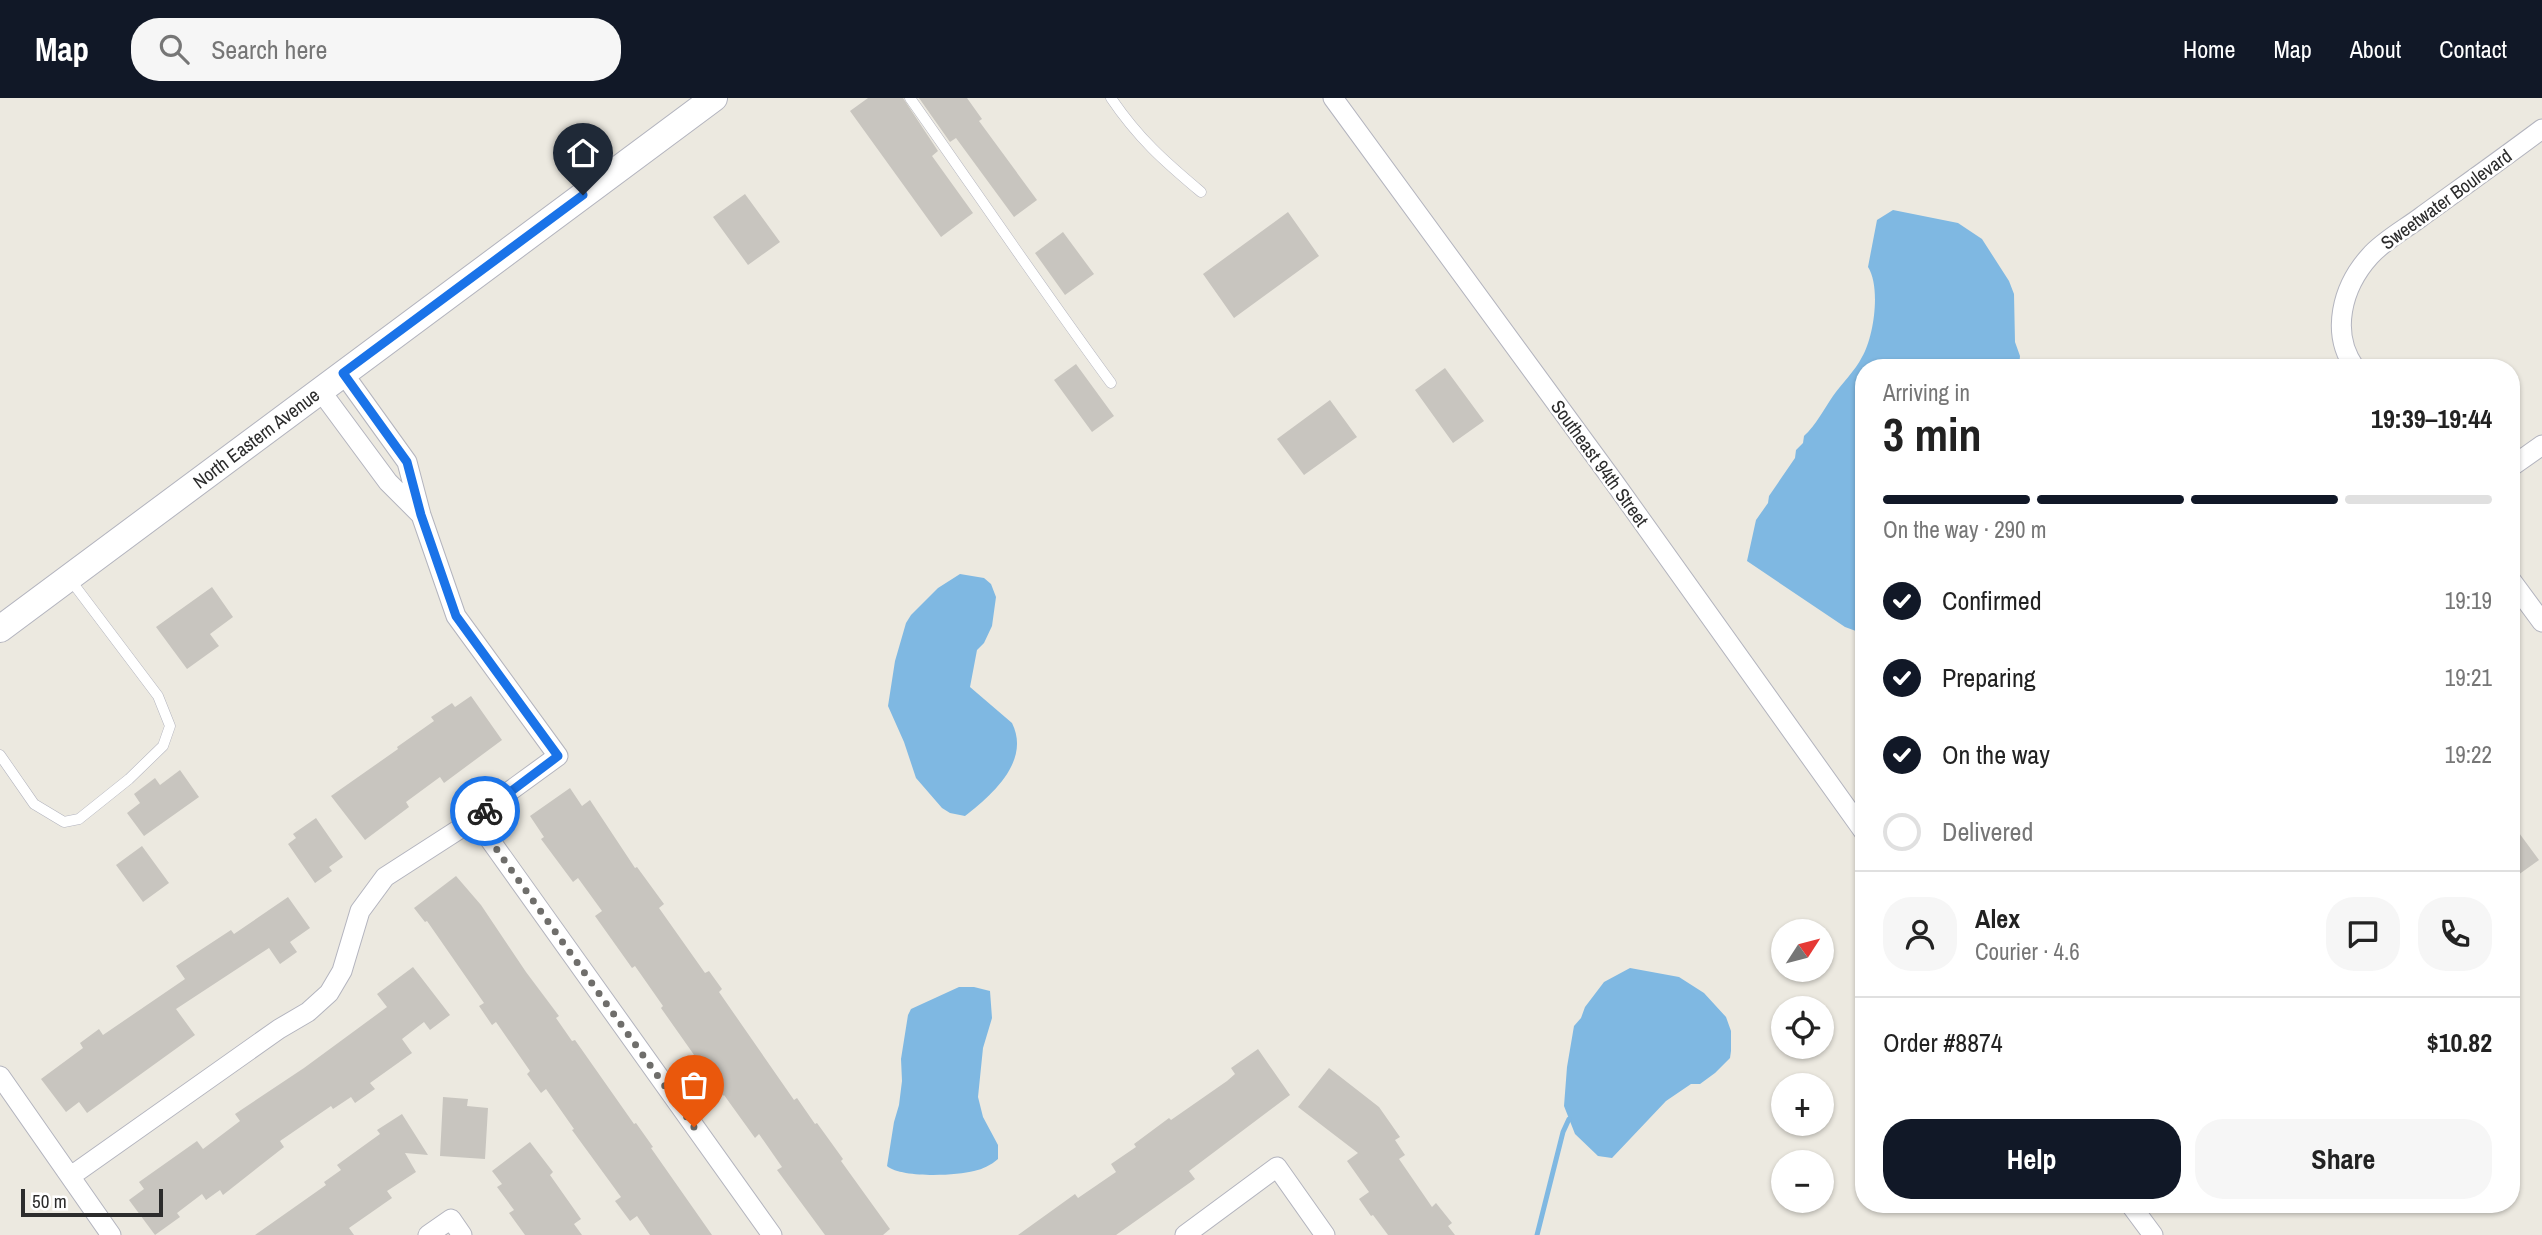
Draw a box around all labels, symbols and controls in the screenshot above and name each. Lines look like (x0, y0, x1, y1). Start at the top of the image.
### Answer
search box (131, 18, 621, 81)
text: Map (35, 27, 89, 71)
icon: search (155, 30, 193, 68)
text: Search here (211, 32, 327, 67)
text: Home (2183, 33, 2235, 65)
text: Map (2273, 33, 2312, 65)
text: About (2350, 33, 2401, 65)
text: Contact (2439, 33, 2507, 65)
pin (553, 123, 613, 195)
icon: home (564, 134, 602, 172)
street label: Sweetwater Boulevard (2375, 143, 2517, 255)
text: Arriving in (1883, 377, 1970, 408)
street label: North Eastern Avenue (187, 382, 325, 494)
street label: Southeast 94th Street (1545, 394, 1655, 532)
text: 19:39–19:44 (2371, 401, 2492, 436)
text: 3 min (1883, 403, 1982, 465)
text: On the way · 290 m (1883, 514, 2047, 545)
icon: check (1883, 582, 1921, 620)
text: Confirmed (1942, 583, 2042, 618)
text: 19:19 (2445, 585, 2492, 616)
icon: check (1883, 659, 1921, 697)
text: Preparing (1942, 660, 2036, 695)
text: 19:21 (2445, 662, 2492, 693)
icon: check (1883, 736, 1921, 774)
text: On the way (1942, 737, 2050, 772)
text: 19:22 (2445, 739, 2492, 770)
courier (450, 776, 520, 846)
icon: bike (466, 792, 504, 830)
text: Delivered (1942, 814, 2033, 849)
button: person (1883, 897, 1957, 971)
button: chat (2326, 897, 2400, 971)
button: phone (2418, 897, 2492, 971)
text: Alex (1975, 901, 2020, 936)
north arrow (1771, 919, 1834, 982)
map controls (1771, 919, 1834, 1213)
text: Courier · 4.6 (1975, 936, 2080, 967)
button: locate (1771, 996, 1834, 1059)
text: Order #8874 (1883, 1025, 2003, 1060)
text: $10.82 (2427, 1025, 2492, 1060)
pin (664, 1055, 724, 1127)
icon: bag (675, 1066, 713, 1104)
button: + (1771, 1073, 1834, 1136)
button: Help (1883, 1119, 2181, 1199)
button: Share (2195, 1119, 2492, 1199)
button: − (1771, 1150, 1834, 1213)
scale bar (21, 1186, 163, 1218)
text: 50 m (32, 1188, 67, 1214)

